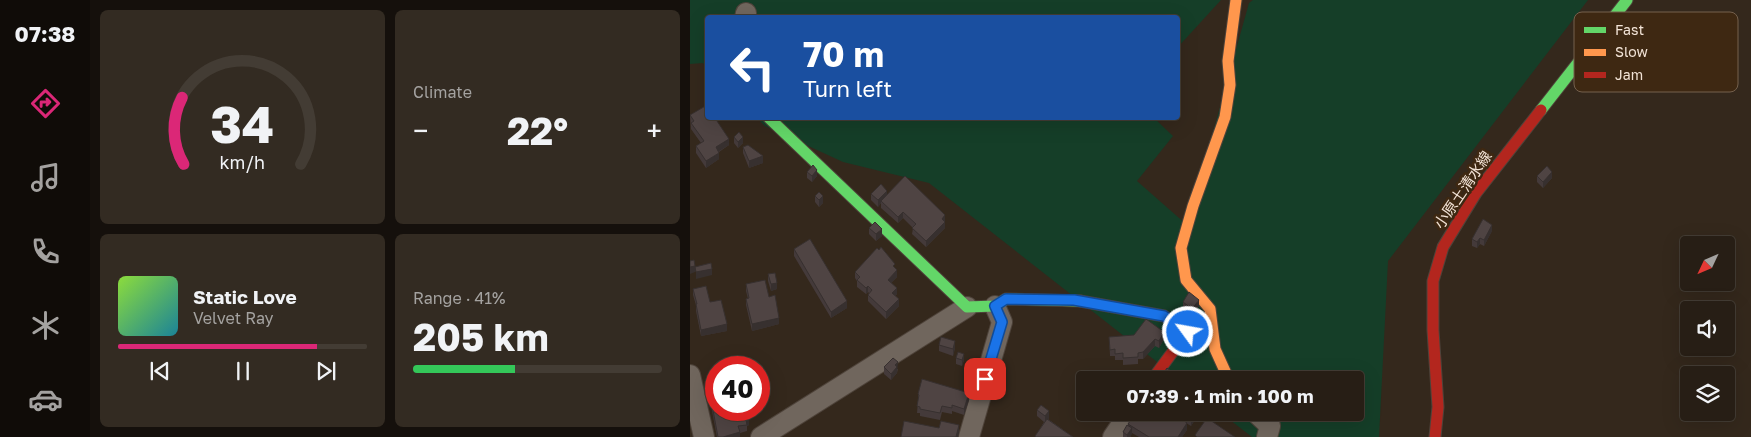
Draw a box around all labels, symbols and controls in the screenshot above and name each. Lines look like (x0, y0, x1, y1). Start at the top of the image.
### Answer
legend (1574, 12, 1738, 92)
text: 07:38 (15, 20, 75, 47)
text: Fast (1615, 21, 1644, 38)
text: 70 m (803, 33, 884, 75)
icon: left (720, 35, 785, 100)
text: Slow (1615, 43, 1648, 60)
text: Jam (1615, 66, 1643, 83)
text: Turn left (803, 75, 892, 102)
text: Climate (413, 82, 472, 102)
icon: directions (28, 86, 63, 121)
text: 34 (210, 92, 275, 154)
text: 22° (507, 108, 568, 153)
text: − (413, 114, 428, 147)
text: + (647, 114, 662, 147)
street label: 小原土清水線 (1430, 147, 1495, 232)
text: km/h (220, 151, 265, 173)
icon: music (28, 160, 63, 195)
icon: phone (28, 234, 63, 269)
north arrow (1680, 236, 1735, 291)
map controls (1680, 236, 1735, 421)
text: Static Love (193, 285, 297, 308)
text: Range · 41% (413, 288, 505, 308)
button: sound (1680, 301, 1735, 356)
position arrow (1161, 305, 1213, 357)
icon: climate (28, 308, 63, 343)
text: Velvet Ray (193, 308, 274, 328)
text: 205 km (413, 314, 549, 359)
speed limit sign: 40 (705, 356, 770, 421)
icon: previous (146, 357, 174, 385)
icon: pause (229, 357, 257, 385)
icon: next (312, 357, 340, 385)
pin (964, 358, 1006, 400)
icon: arrive (971, 365, 999, 393)
button: layers (1680, 366, 1735, 421)
icon: car (28, 382, 63, 417)
text: 07:39 · 1 min · 100 m (1126, 384, 1314, 407)

